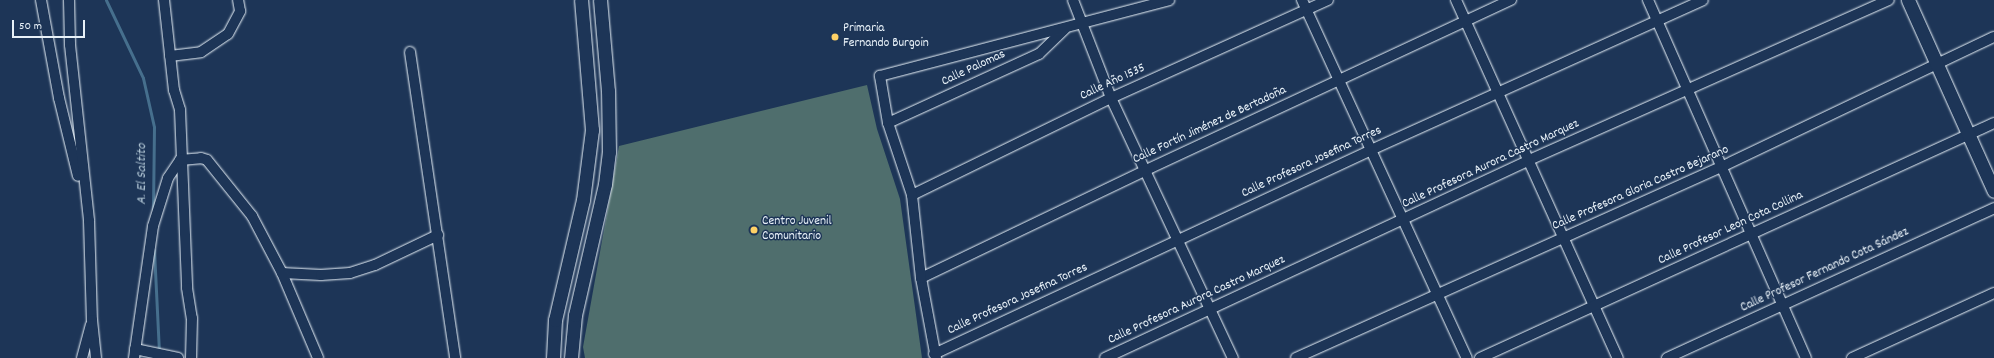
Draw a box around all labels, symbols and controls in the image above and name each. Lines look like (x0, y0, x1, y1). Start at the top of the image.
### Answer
scale bar (14, 12, 87, 38)
text: 50 m (19, 18, 42, 35)
place label: Primaria Fernando Burgoin (843, 22, 929, 53)
marker: Primaria Fernando Burgoin (830, 32, 840, 42)
street label: Calle Palomas (940, 47, 1008, 91)
street label: Calle Año 1535 (1078, 61, 1148, 105)
street label: Calle Fortín Jiménez de Bertadoña (1131, 84, 1289, 168)
street label: Calle Profesora Aurora Castro Marquez (1400, 117, 1582, 213)
street label: Calle Profesora Josefina Torres (1239, 124, 1385, 202)
water label: A. El Saltito (134, 143, 150, 205)
street label: Calle Profesora Gloria Castro Bejarano (1550, 143, 1732, 235)
street label: Calle Profesor Leon Cota Collina (1656, 189, 1806, 269)
place label: Centro Juvenil Comunitario (762, 215, 831, 246)
marker: Centro Juvenil Comunitario (749, 225, 759, 235)
street label: Calle Profesor Fernando Cota Sández (1738, 225, 1912, 317)
street label: Calle Profesora Aurora Castro Marquez (1106, 253, 1288, 349)
street label: Calle Profesora Josefina Torres (945, 261, 1091, 339)

